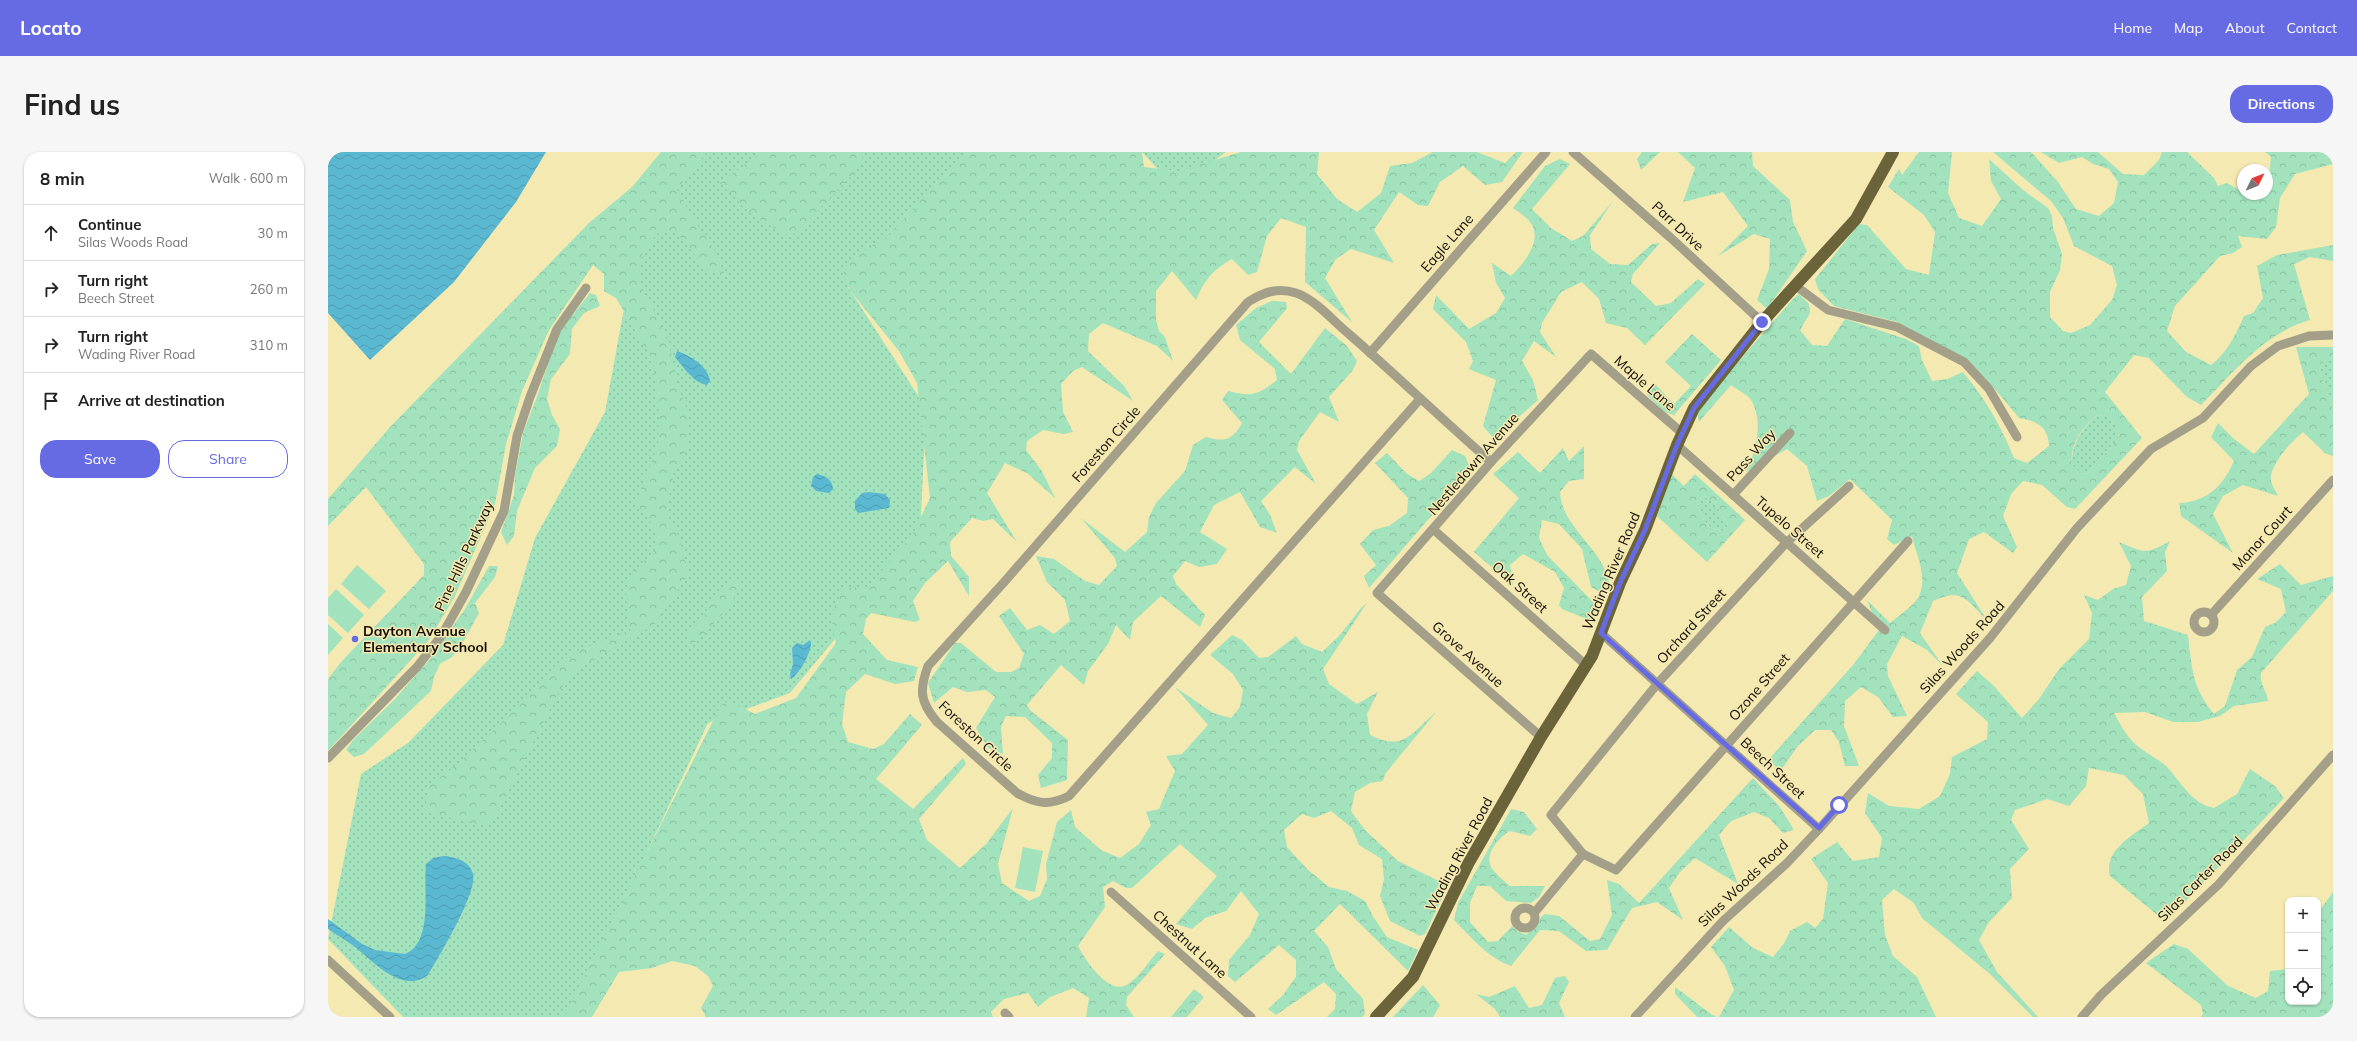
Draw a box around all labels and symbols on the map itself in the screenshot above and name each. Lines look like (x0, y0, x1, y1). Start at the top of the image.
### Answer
north arrow (2237, 164, 2273, 200)
street label: Parr Drive (1648, 197, 1708, 255)
street label: Eagle Lane (1417, 210, 1477, 276)
route end (1753, 313, 1771, 331)
street label: Maple Lane (1611, 352, 1679, 414)
street label: Foreston Circle (1068, 402, 1144, 486)
street label: Nestledown Avenue (1424, 409, 1522, 519)
street label: Pass Way (1722, 424, 1780, 485)
street label: Tupelo Street (1752, 492, 1828, 562)
street label: Pine Hills Parkway (430, 497, 498, 614)
street label: Manor Court (2228, 502, 2296, 574)
street label: Wading River Road (1578, 509, 1644, 633)
street label: Oak Street (1488, 557, 1552, 617)
street label: Orchard Street (1652, 585, 1730, 667)
street label: Silas Woods Road (1916, 597, 2008, 697)
street label: Grove Avenue (1428, 617, 1508, 691)
place label: Dayton Avenue Elementary School (363, 622, 487, 656)
marker: Dayton Avenue Elementary School (350, 634, 360, 644)
street label: Ozone Street (1725, 649, 1793, 725)
street label: Foreston Circle (935, 697, 1017, 775)
street label: Beech Street (1737, 733, 1809, 803)
street label: Wading River Road (1421, 794, 1497, 914)
route start (1830, 796, 1848, 814)
street label: Silas Carter Road (2154, 833, 2246, 925)
street label: Silas Woods Road (1694, 835, 1792, 931)
street label: Chestnut Lane (1149, 906, 1231, 982)

